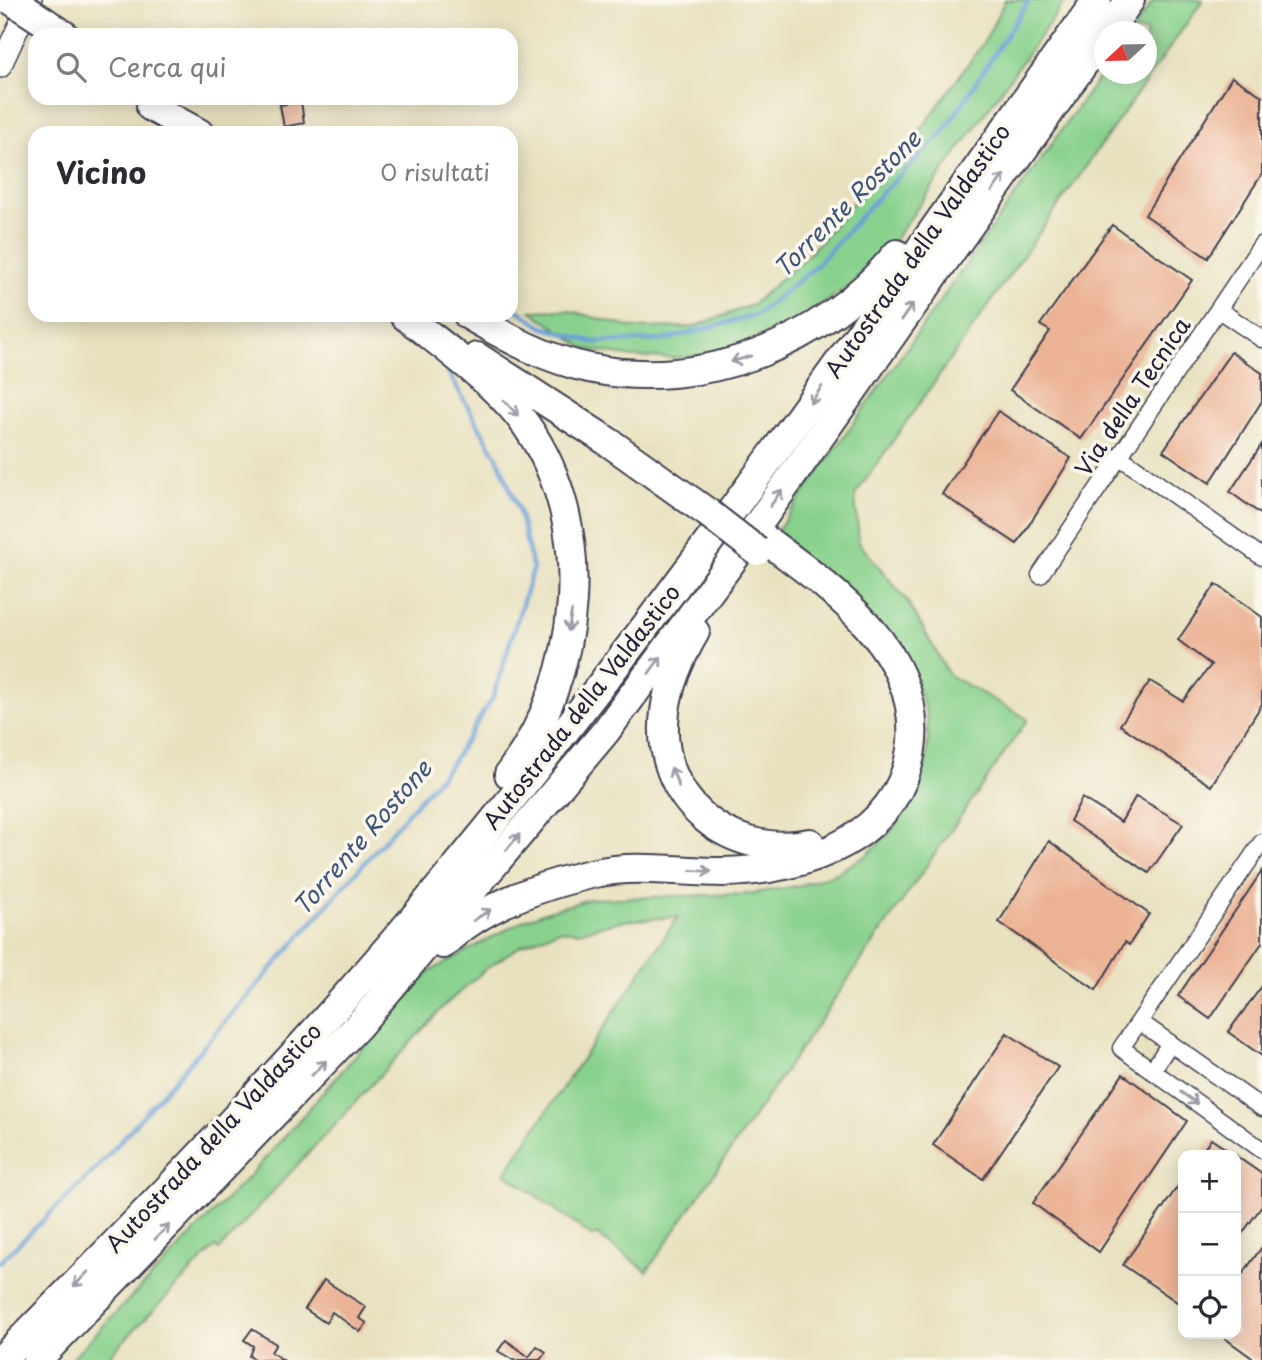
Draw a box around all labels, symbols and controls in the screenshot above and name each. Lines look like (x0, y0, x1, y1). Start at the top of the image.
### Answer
north arrow (1094, 21, 1157, 84)
search box (28, 28, 518, 105)
text: Cerca qui (108, 47, 227, 86)
icon: search (52, 48, 90, 86)
street label: Autostrada della Valdastico (815, 116, 1018, 384)
water label: Torrente Rostone (765, 120, 929, 285)
text: Vicino (56, 149, 146, 194)
text: 0 risultati (380, 154, 490, 189)
one-way arrow (991, 174, 1005, 193)
one-way arrow (900, 303, 914, 322)
street label: Via della Tecnica (1065, 309, 1199, 483)
one-way arrow (730, 354, 752, 367)
one-way arrow (809, 385, 823, 404)
one-way arrow (502, 399, 519, 416)
one-way arrow (769, 489, 783, 508)
street label: Autostrada della Valdastico (474, 576, 688, 836)
one-way arrow (564, 609, 577, 632)
one-way arrow (647, 656, 662, 675)
water label: Torrente Rostone (284, 751, 440, 922)
one-way arrow (667, 767, 680, 789)
one-way arrow (505, 834, 520, 852)
one-way arrow (689, 864, 712, 877)
one-way arrow (471, 908, 491, 922)
street label: Autostrada della Valdastico (97, 1014, 329, 1260)
one-way arrow (310, 1059, 327, 1076)
one-way arrow (1179, 1091, 1198, 1105)
map controls (1178, 1150, 1241, 1339)
button: + (1178, 1150, 1241, 1213)
button: − (1178, 1213, 1241, 1276)
one-way arrow (153, 1224, 170, 1241)
one-way arrow (72, 1270, 89, 1287)
button: locate (1178, 1276, 1241, 1339)

